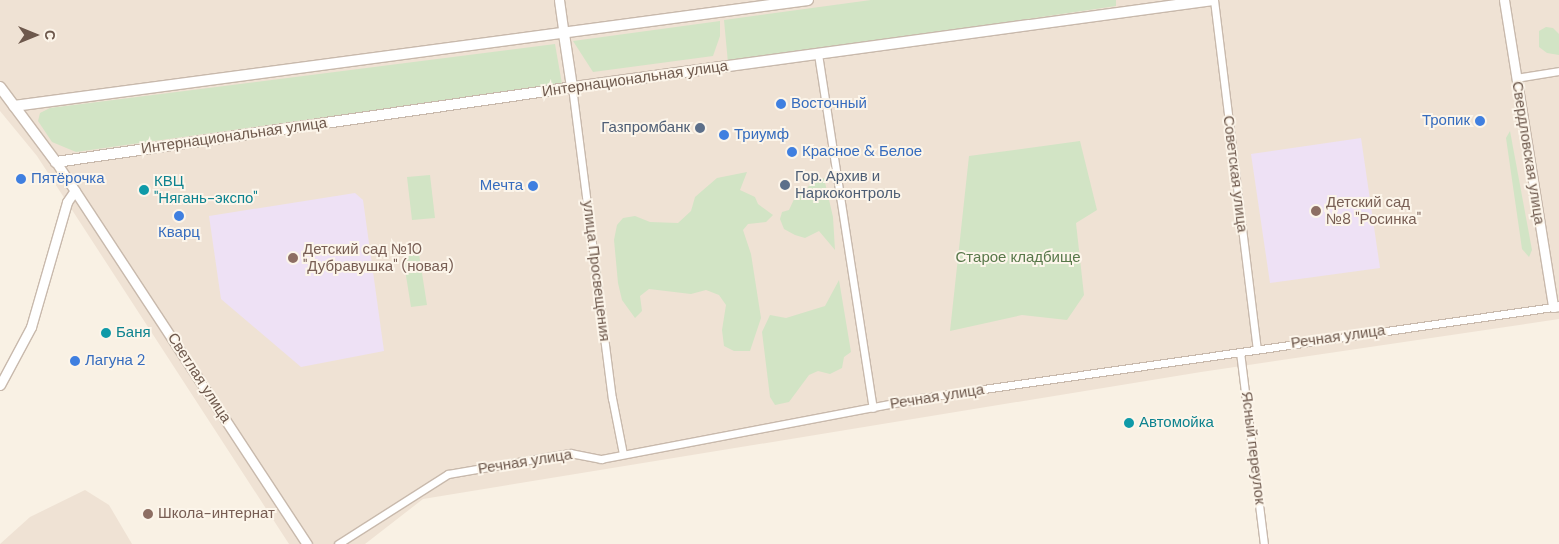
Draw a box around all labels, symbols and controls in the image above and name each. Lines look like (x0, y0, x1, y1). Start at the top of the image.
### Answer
north arrow (10, 10, 60, 60)
text: С (41, 30, 59, 40)
street label: Интернациональная улица (541, 57, 729, 101)
street label: Свердловская улица (1508, 80, 1548, 226)
place label: Восточный (791, 95, 867, 113)
marker: Восточный (775, 98, 787, 110)
place label: Тропик (1422, 112, 1470, 130)
street label: Интернациональная улица (140, 114, 328, 158)
street label: Советская улица (1219, 115, 1251, 233)
marker: Тропик (1474, 115, 1486, 127)
place label: Газпромбанк (601, 119, 690, 137)
marker: Газпромбанк (694, 122, 706, 134)
place label: Триумф (734, 126, 789, 144)
marker: Триумф (718, 129, 730, 141)
place label: Красное & Белое (802, 143, 922, 161)
marker: Красное & Белое (786, 146, 798, 158)
place label: Гор. Архив и Наркоконтроль (795, 167, 901, 202)
place label: Пятёрочка (31, 170, 105, 188)
place label: КВЦ "Нягань-экспо" (154, 172, 258, 207)
marker: Пятёрочка (15, 173, 27, 185)
place label: Мечта (480, 177, 523, 195)
marker: Гор. Архив и Наркоконтроль (779, 179, 791, 191)
marker: Мечта (527, 180, 539, 192)
marker: КВЦ "Нягань-экспо" (138, 184, 150, 196)
place label: Детский сад №8 "Росинка" (1326, 193, 1421, 228)
street label: улица Просвещения (578, 200, 614, 342)
marker: Детский сад №8 "Росинка" (1310, 205, 1322, 217)
marker: Кварц (173, 210, 185, 222)
place label: Кварц (158, 224, 200, 242)
place label: Детский сад №10 "Дубравушка" (новая) (303, 240, 454, 275)
park label: Старое кладбище (956, 249, 1080, 267)
marker: Детский сад №10 "Дубравушка" (новая) (287, 252, 299, 264)
street label: Речная улица (1290, 321, 1386, 353)
place label: Баня (116, 324, 151, 342)
marker: Баня (100, 327, 112, 339)
street label: Светлая улица (163, 330, 235, 426)
place label: Лагуна 2 (85, 352, 145, 370)
marker: Лагуна 2 (69, 355, 81, 367)
street label: Речная улица (889, 381, 985, 413)
street label: Ясный переулок (1237, 390, 1269, 506)
place label: Автомойка (1139, 414, 1214, 432)
marker: Автомойка (1123, 417, 1135, 429)
street label: Речная улица (477, 446, 573, 478)
place label: Школа-интернат (158, 505, 275, 523)
marker: Школа-интернат (142, 508, 154, 520)

